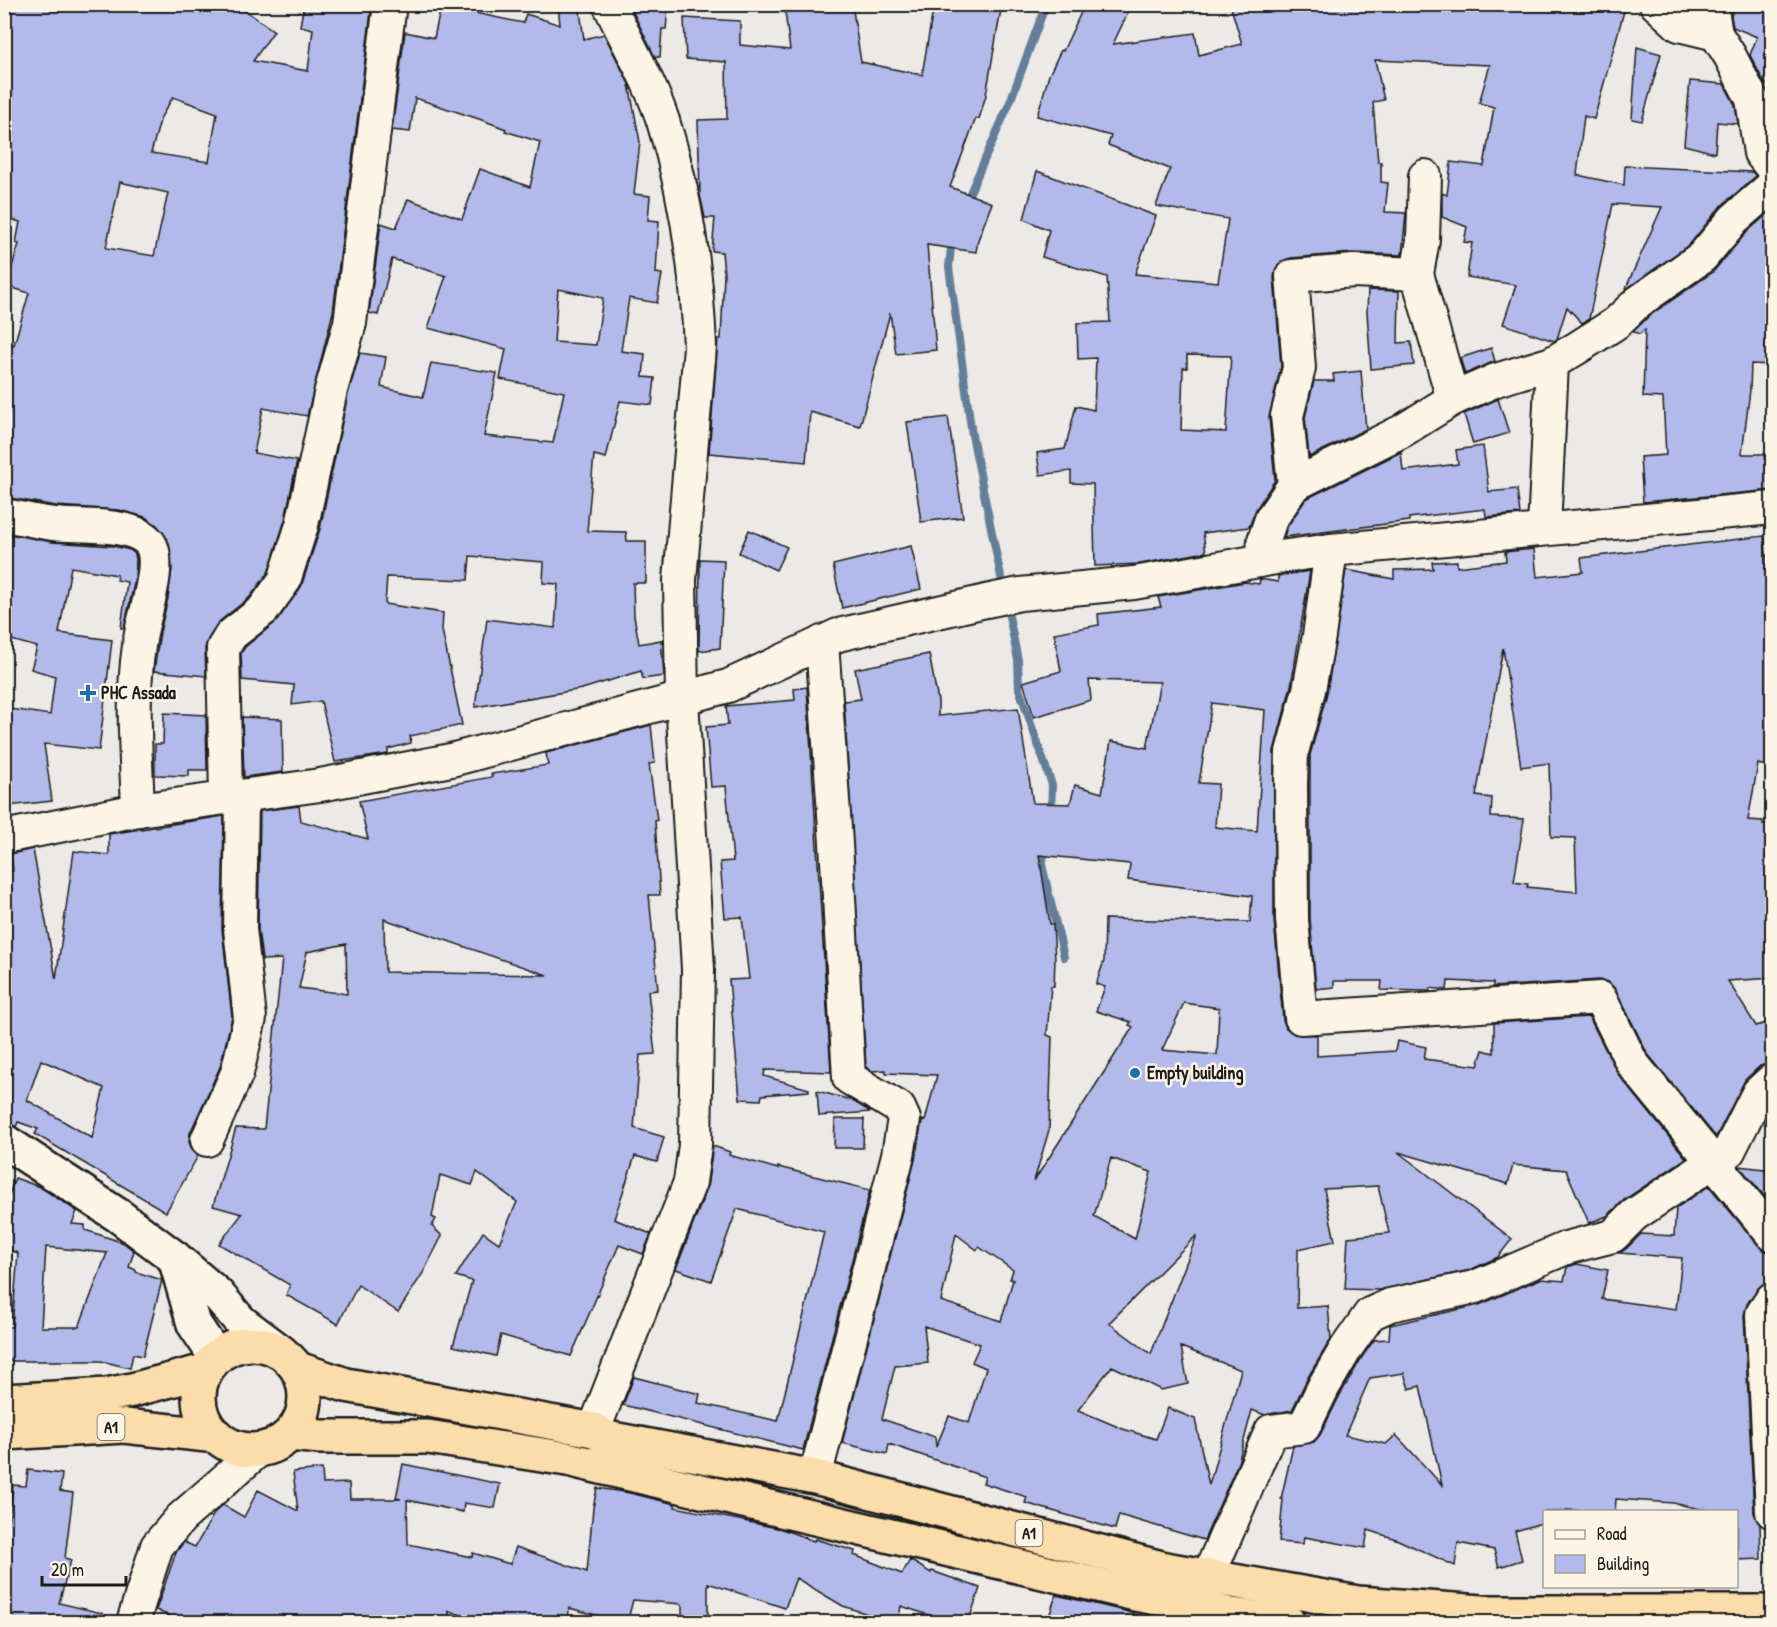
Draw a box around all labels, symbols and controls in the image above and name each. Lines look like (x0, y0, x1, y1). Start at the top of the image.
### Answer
place label: PHC Assada (101, 680, 177, 705)
marker: PHC Assada (79, 684, 97, 702)
place label: Empty building (1147, 1060, 1243, 1086)
marker: Empty building (1128, 1066, 1142, 1080)
road number: A1 (98, 1414, 124, 1440)
legend (1543, 1510, 1738, 1588)
road number: A1 (1016, 1520, 1042, 1546)
text: Road (1597, 1521, 1627, 1546)
scale bar (42, 1549, 126, 1587)
text: Building (1597, 1551, 1649, 1576)
text: 20 m (51, 1557, 84, 1582)

